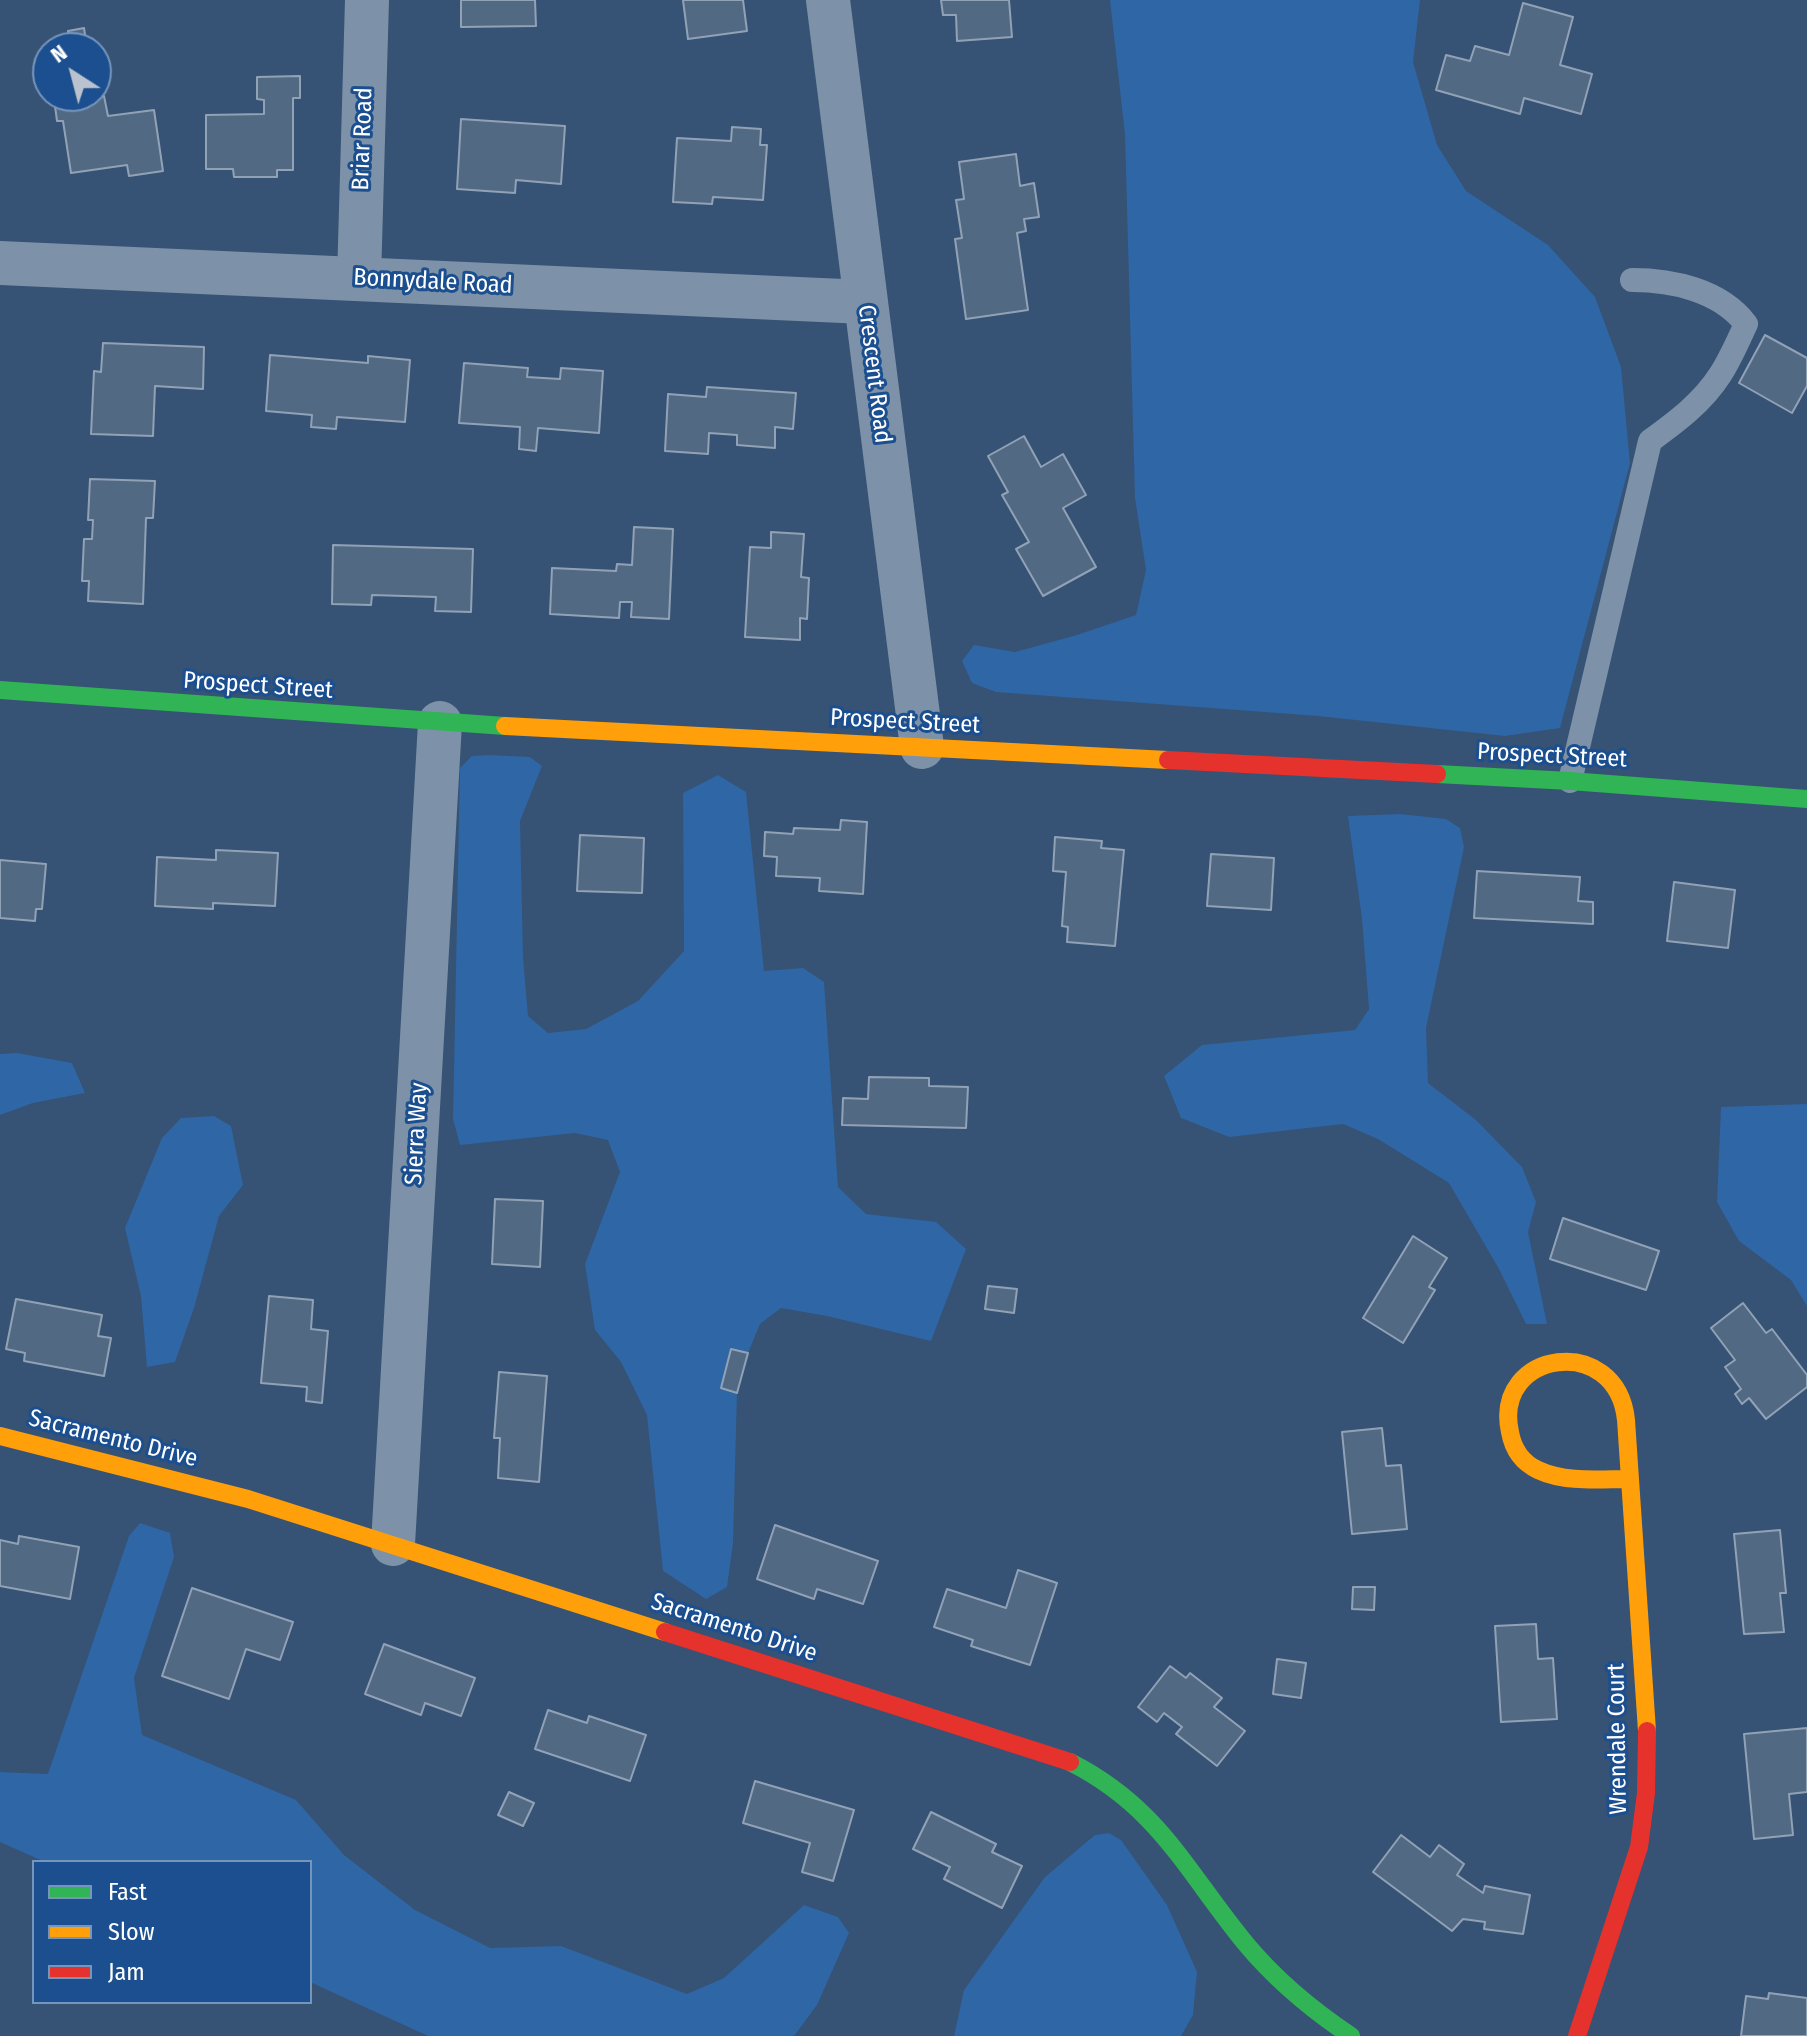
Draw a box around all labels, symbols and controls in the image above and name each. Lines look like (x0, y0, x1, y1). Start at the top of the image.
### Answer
north arrow (32, 32, 112, 112)
text: N (46, 39, 72, 69)
street label: Briar Road (347, 87, 379, 191)
street label: Bonnydale Road (353, 263, 513, 301)
street label: Crescent Road (851, 303, 897, 445)
street label: Prospect Street (182, 666, 334, 706)
street label: Prospect Street (829, 704, 981, 740)
street label: Prospect Street (1476, 738, 1628, 774)
street label: Sierra Way (400, 1082, 434, 1186)
street label: Sacramento Drive (26, 1404, 200, 1474)
street label: Sacramento Drive (647, 1588, 821, 1668)
street label: Wrendale Court (1602, 1663, 1634, 1815)
legend (32, 1860, 312, 2004)
text: Fast (108, 1878, 147, 1906)
text: Slow (108, 1918, 154, 1946)
text: Jam (108, 1958, 145, 1986)

